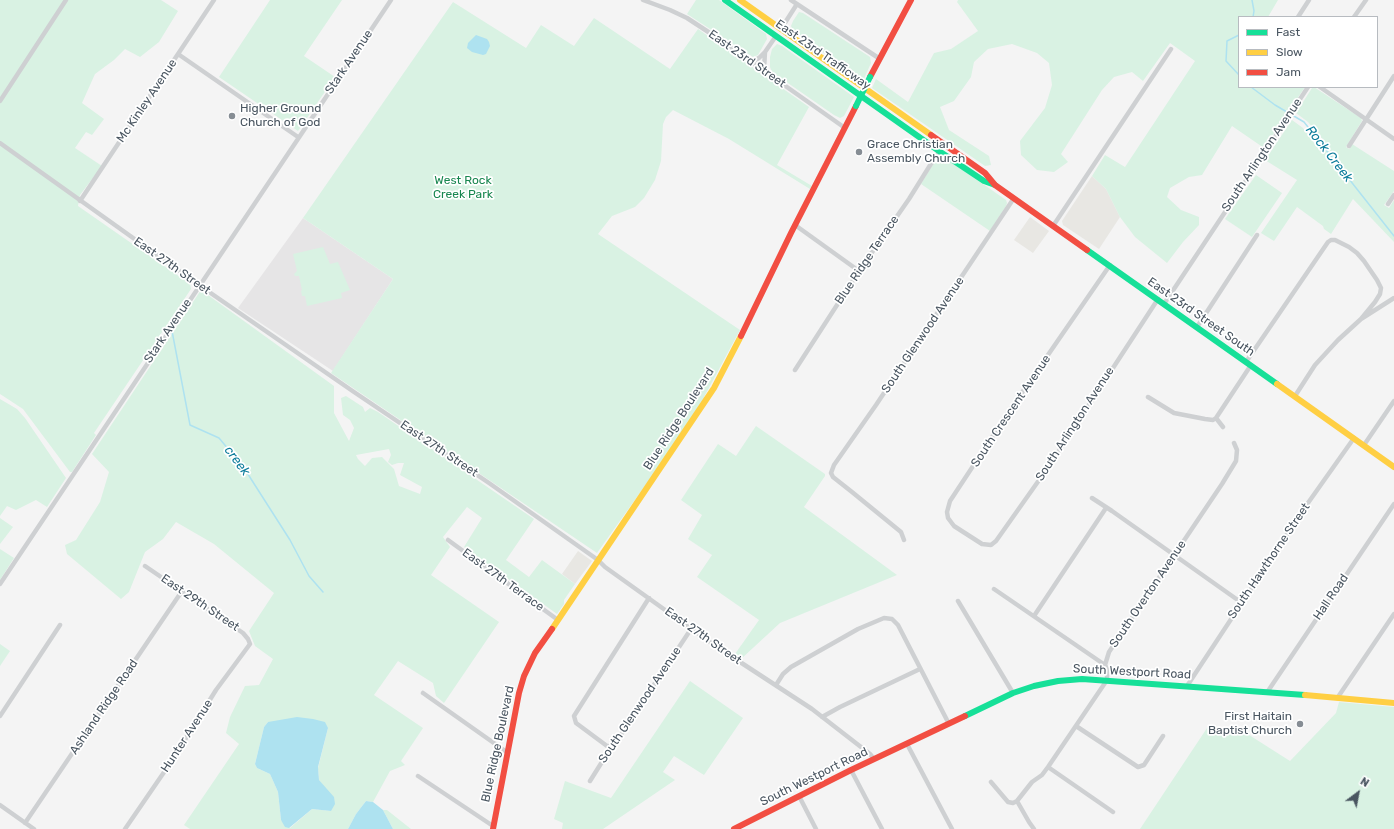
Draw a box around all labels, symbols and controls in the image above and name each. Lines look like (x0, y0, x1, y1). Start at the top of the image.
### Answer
legend (1238, 16, 1378, 88)
street label: East 23rd Trafficway (773, 17, 873, 93)
text: Fast (1276, 25, 1300, 39)
street label: Stark Avenue (322, 27, 376, 97)
street label: East 23rd Street (706, 27, 788, 91)
text: Slow (1276, 45, 1303, 59)
street label: Mc Kinley Avenue (114, 57, 180, 145)
text: Jam (1276, 65, 1301, 79)
street label: South Arlington Avenue (1219, 96, 1305, 214)
place label: Higher Ground Church of God (240, 102, 321, 130)
marker: Higher Ground Church of God (227, 111, 237, 121)
water label: Rock Creek (1302, 123, 1356, 185)
place label: Grace Christian Assembly Church (867, 138, 965, 166)
marker: Grace Christian Assembly Church (854, 147, 864, 157)
park label: West Rock Creek Park (433, 174, 493, 202)
street label: Blue Ridge Terrace (832, 213, 902, 307)
street label: East 27th Street (131, 234, 213, 298)
street label: South Glenwood Avenue (879, 274, 967, 396)
street label: East 23rd Street South (1145, 275, 1257, 359)
street label: Stark Avenue (141, 296, 195, 366)
street label: South Crescent Avenue (968, 352, 1054, 470)
street label: South Arlington Avenue (1033, 364, 1117, 484)
street label: Blue Ridge Boulevard (641, 365, 717, 473)
street label: East 27th Street (397, 418, 481, 480)
water label: creek (221, 443, 253, 479)
street label: South Hawthorne Street (1225, 500, 1313, 622)
street label: South Overton Avenue (1107, 538, 1189, 650)
street label: East 27th Terrace (459, 546, 547, 614)
street label: East 29th Street (158, 571, 242, 635)
street label: Hall Road (1310, 571, 1352, 623)
street label: East 27th Street (662, 604, 744, 668)
street label: South Glenwood Avenue (596, 644, 684, 766)
street label: Ashland Ridge Road (67, 657, 141, 757)
street label: South Westport Road (1073, 662, 1191, 682)
street label: Blue Ridge Boulevard (479, 684, 517, 804)
street label: Hunter Avenue (158, 697, 216, 775)
place label: First Haitain Baptist Church (1208, 710, 1292, 738)
marker: First Haitain Baptist Church (1295, 719, 1305, 729)
street label: South Westport Road (758, 745, 870, 809)
north arrow (1338, 773, 1378, 813)
text: N (1358, 775, 1371, 790)

